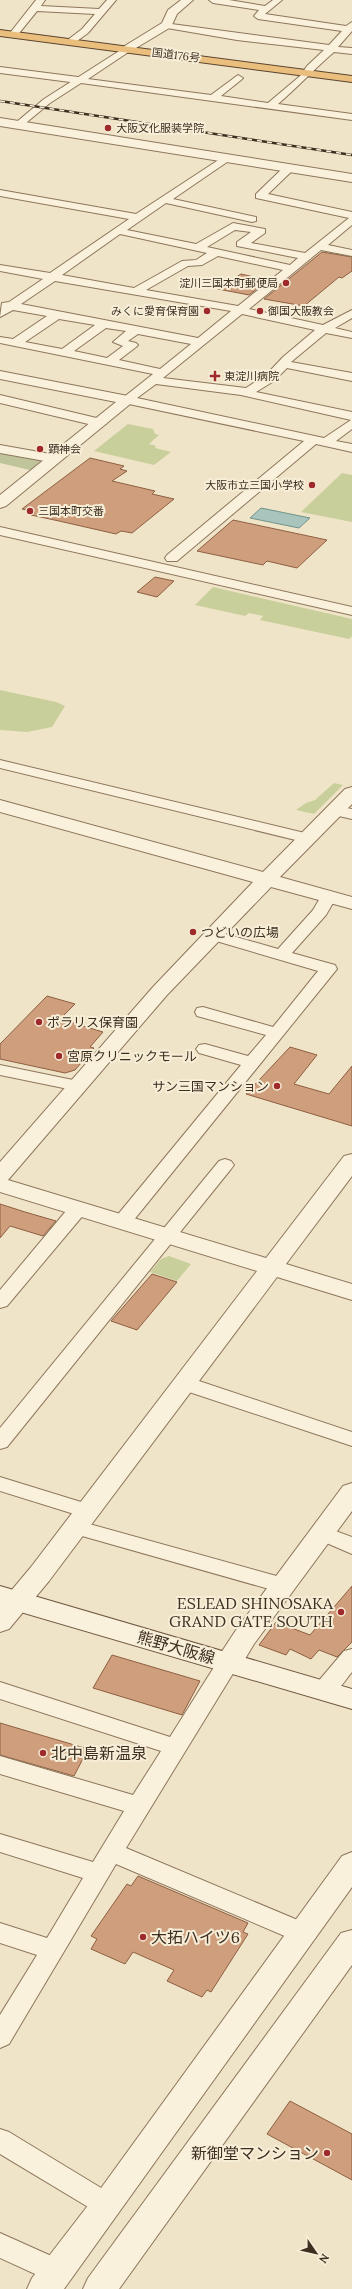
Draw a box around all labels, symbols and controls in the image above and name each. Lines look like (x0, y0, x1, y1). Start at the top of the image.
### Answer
street label: 国道176号 (151, 45, 201, 65)
place label: 大阪文化服装学院 (116, 121, 204, 135)
marker: 大阪文化服装学院 (103, 123, 113, 133)
place label: 淀川三国本町郵便局 (179, 276, 278, 290)
marker: 淀川三国本町郵便局 (281, 278, 291, 288)
place label: みくに愛育保育園 (111, 304, 199, 318)
place label: 御国大阪教会 (267, 304, 334, 318)
marker: みくに愛育保育園 (202, 306, 212, 316)
marker: 御国大阪教会 (255, 306, 265, 316)
place label: 東淀川病院 (224, 369, 279, 383)
marker: 東淀川病院 (209, 370, 221, 382)
place label: 顕神会 (48, 442, 81, 456)
marker: 顕神会 (35, 444, 45, 454)
place label: 大阪市立三国小学校 (205, 478, 304, 492)
marker: 大阪市立三国小学校 (307, 480, 317, 490)
place label: 三国本町交番 (38, 504, 104, 518)
marker: 三国本町交番 (25, 506, 35, 516)
place label: つどいの広場 (201, 924, 279, 941)
marker: つどいの広場 (188, 927, 198, 937)
place label: ポラリス保育園 (47, 1014, 138, 1031)
marker: ポラリス保育園 (34, 1017, 44, 1027)
place label: 宮原クリニックモール (67, 1048, 197, 1065)
marker: 宮原クリニックモール (54, 1051, 64, 1061)
place label: サン三国マンション (152, 1078, 269, 1095)
marker: サン三国マンション (272, 1081, 282, 1091)
place label: ESLEAD SHINOSAKA GRAND GATE SOUTH (169, 1593, 334, 1631)
marker: ESLEAD SHINOSAKA GRAND GATE SOUTH (336, 1607, 346, 1617)
street label: 熊野大阪線 (135, 1626, 217, 1668)
place label: 北中島新温泉 (51, 1743, 147, 1763)
marker: 北中島新温泉 (38, 1748, 48, 1758)
place label: 大拓ハイツ6 (151, 1927, 240, 1947)
marker: 大拓ハイツ6 (138, 1932, 148, 1942)
place label: 新御堂マンション (191, 2143, 319, 2163)
marker: 新御堂マンション (322, 2148, 332, 2158)
north arrow (296, 2233, 336, 2273)
text: N (316, 2251, 332, 2266)

